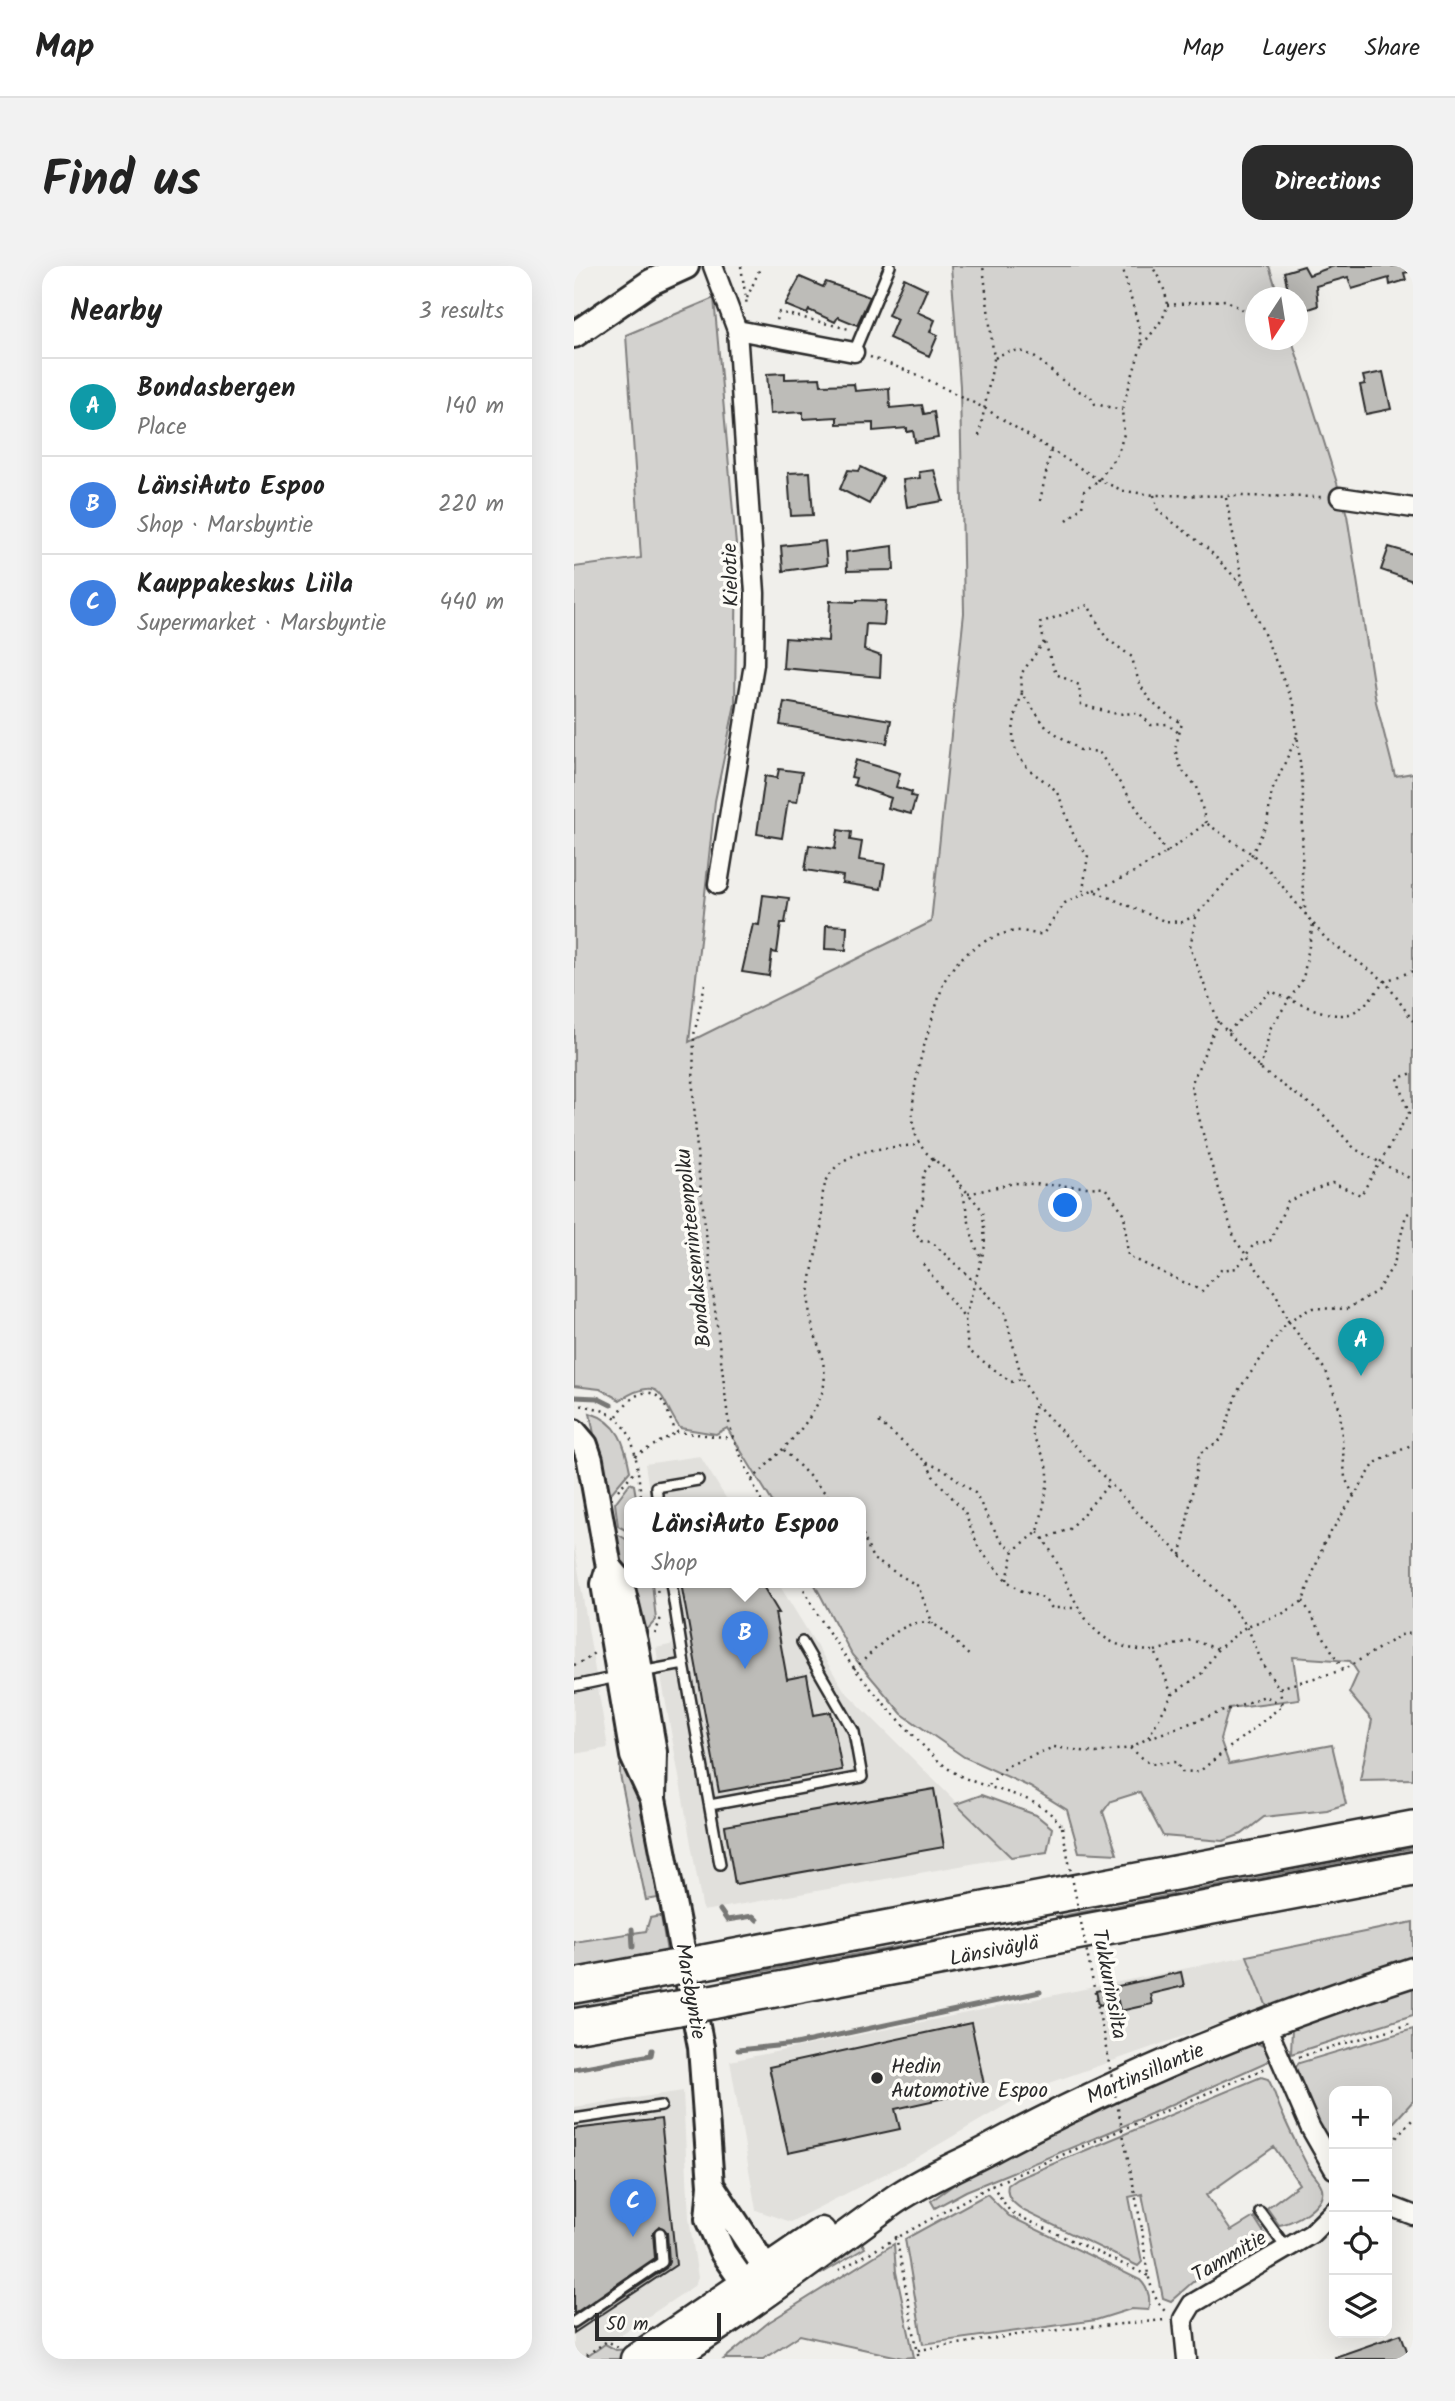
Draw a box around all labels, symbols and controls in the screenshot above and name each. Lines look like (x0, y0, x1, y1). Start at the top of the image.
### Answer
text: Map (35, 22, 95, 75)
text: Map (1182, 29, 1224, 68)
text: Layers (1262, 29, 1326, 68)
text: Share (1364, 29, 1420, 68)
text: Find us (42, 143, 200, 221)
button: Directions (1242, 145, 1413, 220)
north arrow (1245, 287, 1308, 350)
text: Nearby (70, 288, 162, 336)
text: 3 results (418, 294, 504, 330)
text: Bondasbergen (137, 368, 295, 410)
text: A (86, 389, 100, 425)
text: 140 m (445, 389, 504, 425)
text: Place (137, 410, 187, 446)
text: LänsiAuto Espoo (137, 466, 325, 508)
text: B (86, 487, 100, 523)
text: 220 m (438, 487, 504, 523)
text: Shop · Marsbyntie (137, 508, 313, 544)
street label: Kielotie (714, 542, 749, 608)
text: Kauppakeskus Liila (137, 564, 353, 606)
text: C (86, 585, 100, 621)
text: 440 m (440, 585, 504, 621)
text: Supermarket · Marsbyntie (137, 606, 386, 642)
street label: Bondaksenrinteenpolku (668, 1147, 721, 1349)
your location (1048, 1188, 1082, 1222)
pin: A (1338, 1318, 1384, 1376)
popup (624, 1497, 866, 1588)
text: LänsiAuto Espoo (651, 1504, 839, 1546)
text: Shop (651, 1546, 697, 1582)
pin: B (722, 1611, 768, 1669)
street label: Länsiväylä (947, 1926, 1043, 1976)
street label: Tukkurinsilta (1082, 1926, 1135, 2042)
street label: Marsbyntie (665, 1941, 714, 2042)
street label: Martinsillantie (1081, 2034, 1210, 2114)
place label: Hedin Automotive Espoo (891, 2051, 1048, 2108)
marker: Hedin Automotive Espoo (869, 2070, 885, 2086)
map controls (1329, 2086, 1392, 2338)
button: + (1329, 2086, 1392, 2149)
button: − (1329, 2149, 1392, 2212)
pin: C (610, 2179, 656, 2237)
button: locate (1329, 2212, 1392, 2275)
street label: Tammitie (1186, 2222, 1274, 2292)
button: layers (1329, 2275, 1392, 2338)
scale bar (595, 2310, 721, 2342)
text: 50 m (606, 2310, 648, 2340)

